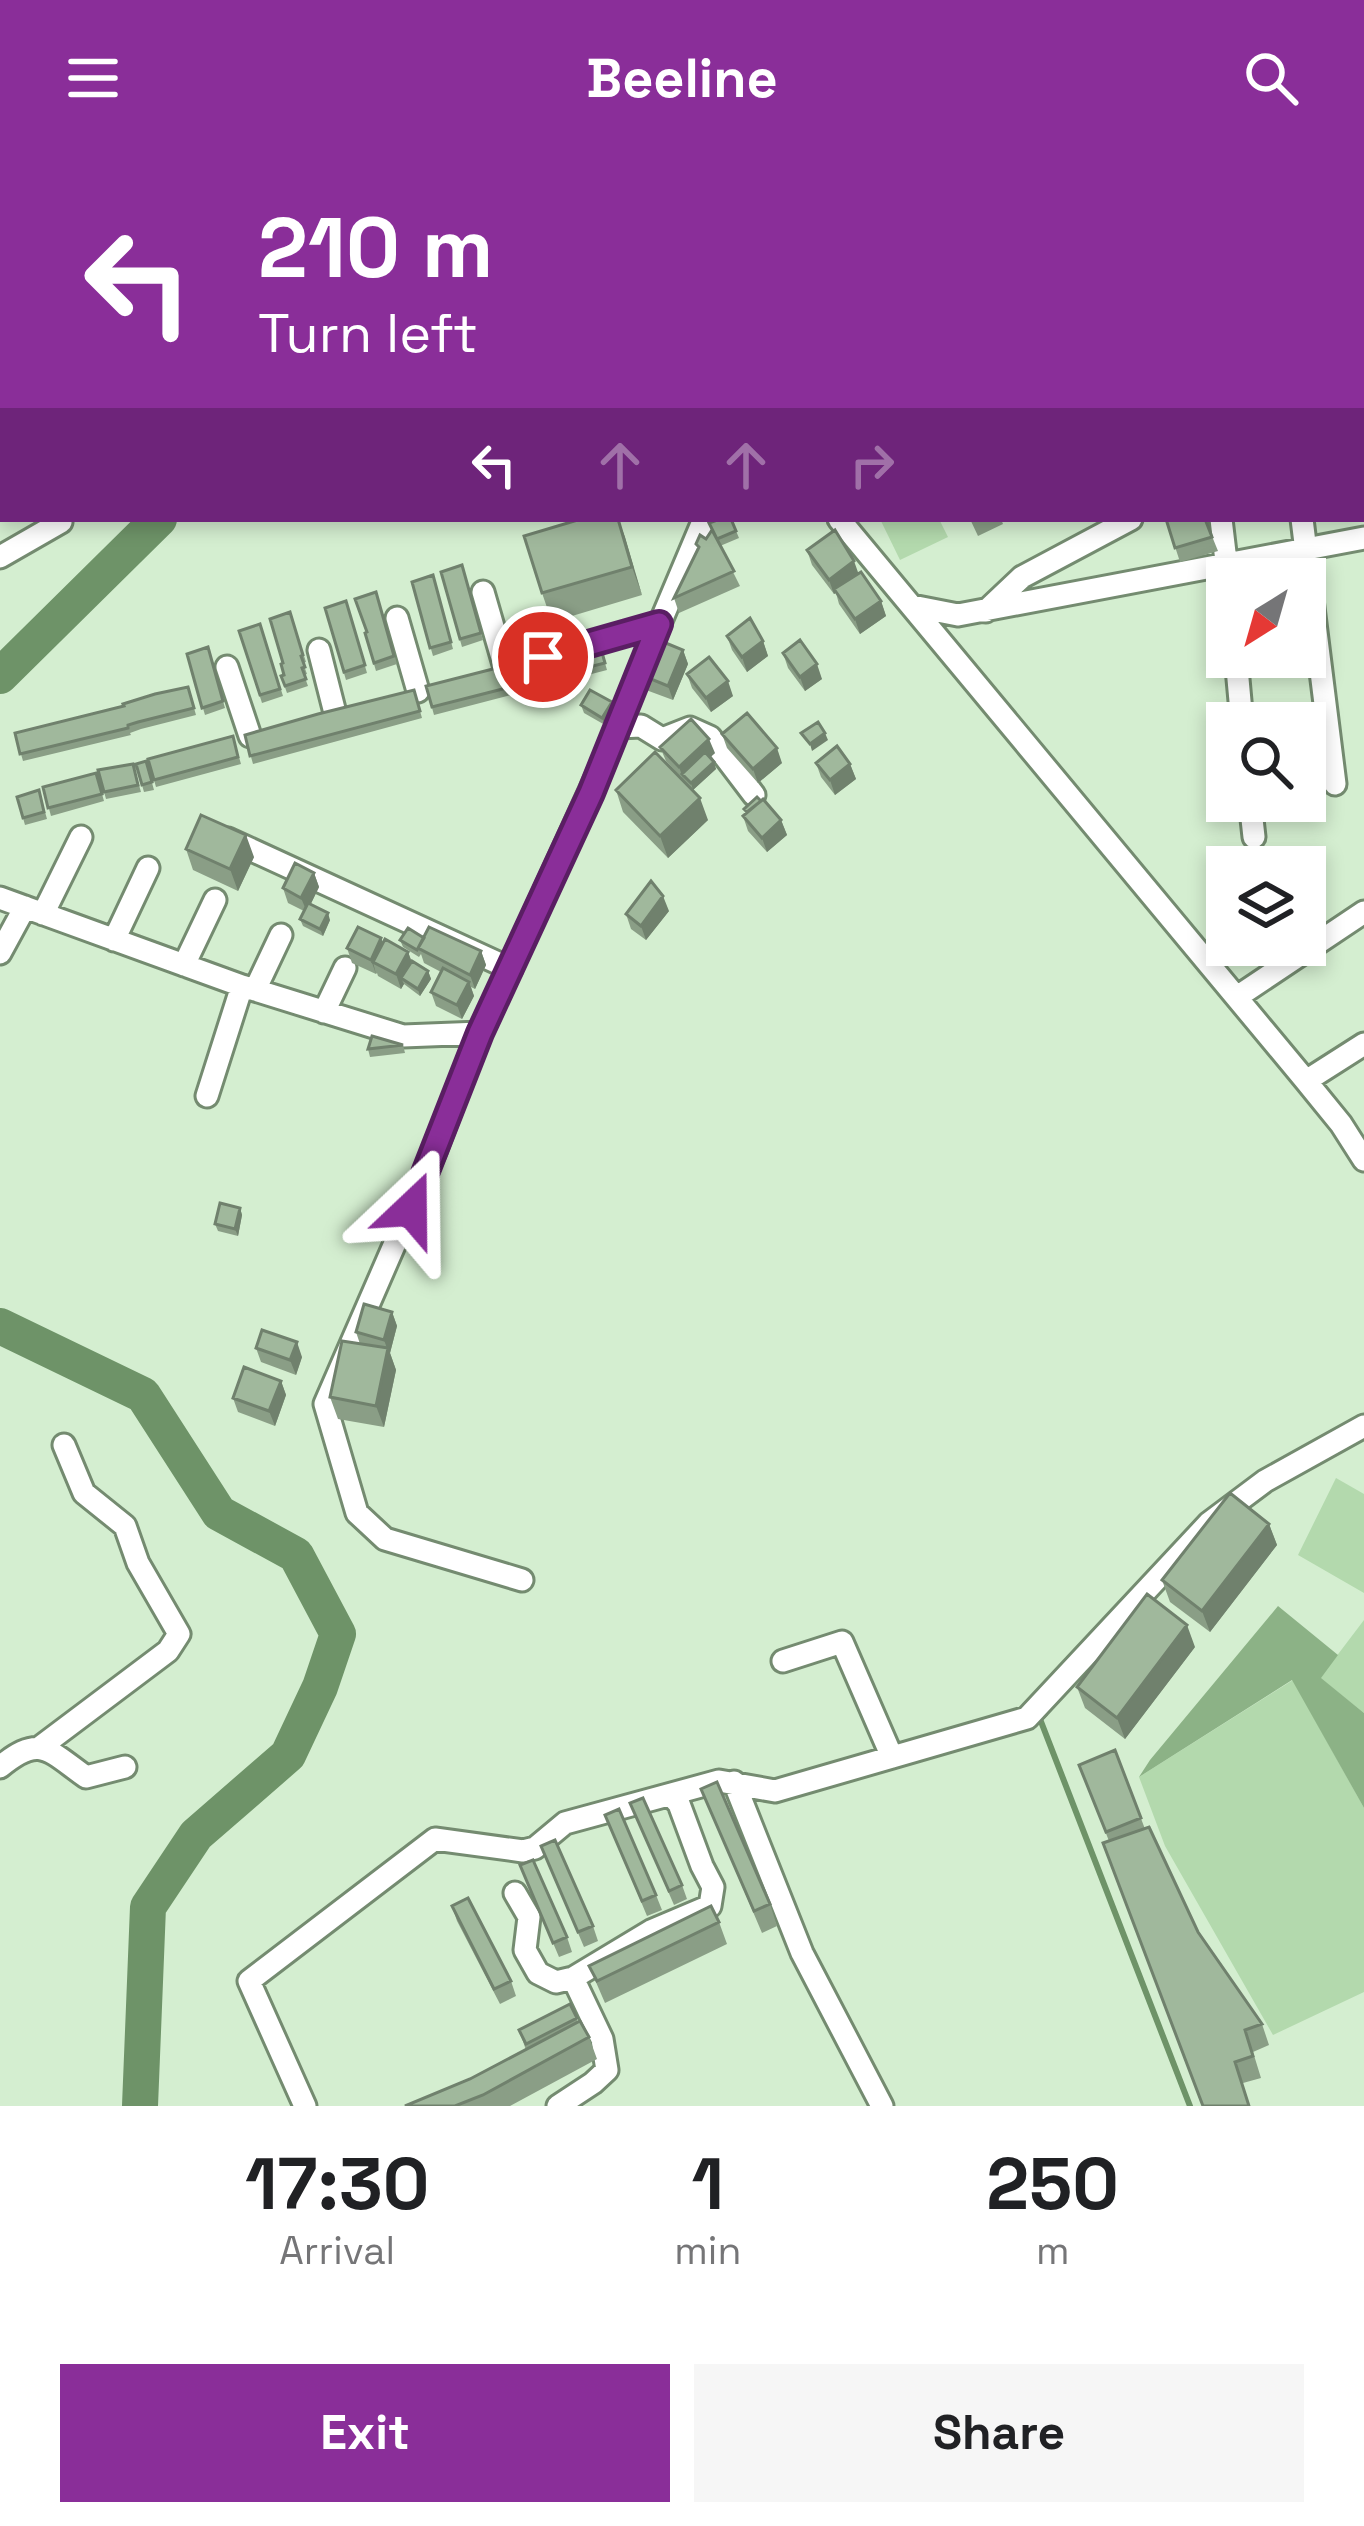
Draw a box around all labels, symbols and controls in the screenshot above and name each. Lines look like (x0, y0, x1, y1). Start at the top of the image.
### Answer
text: Beeline (586, 44, 778, 113)
icon: menu (60, 45, 126, 111)
icon: search (1238, 45, 1304, 111)
text: 210 m (258, 194, 493, 302)
icon: left (60, 204, 216, 360)
text: Turn left (258, 299, 478, 368)
icon: left (461, 432, 527, 498)
icon: ahead (587, 432, 653, 498)
icon: ahead (713, 432, 779, 498)
icon: right (839, 432, 905, 498)
north arrow (1206, 558, 1326, 678)
map controls (1206, 558, 1326, 966)
pin (492, 606, 594, 708)
icon: arrive (510, 624, 576, 690)
button: search (1206, 702, 1326, 822)
button: layers (1206, 846, 1326, 966)
position arrow (348, 1146, 474, 1272)
text: 17:30 (245, 2138, 429, 2230)
text: 1 (692, 2138, 724, 2230)
text: 250 (986, 2138, 1119, 2230)
text: Arrival (279, 2226, 395, 2275)
text: min (674, 2226, 741, 2275)
text: m (1036, 2226, 1069, 2275)
button: Exit (60, 2364, 670, 2502)
button: Share (694, 2364, 1304, 2502)

